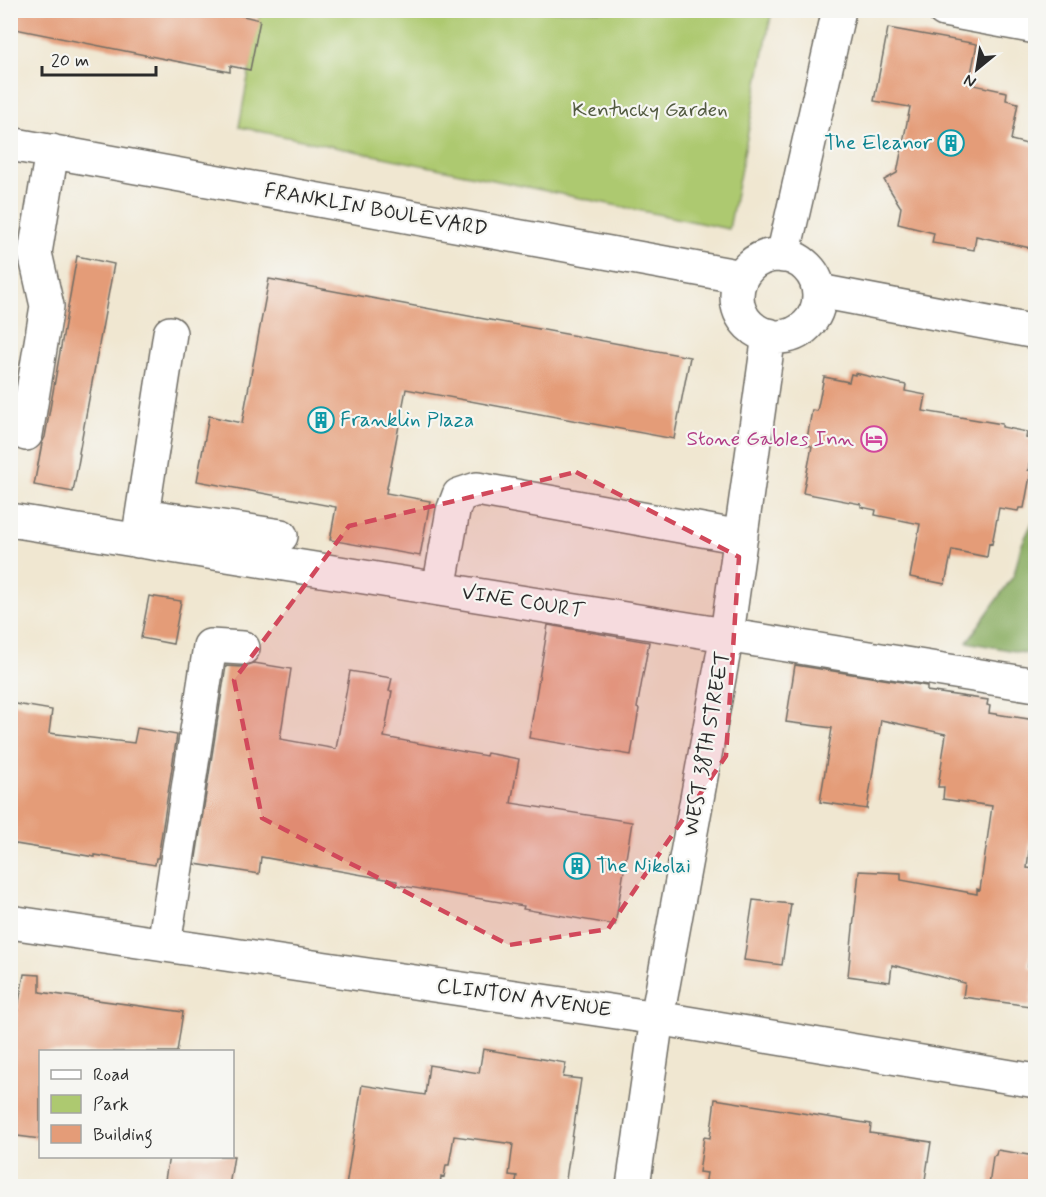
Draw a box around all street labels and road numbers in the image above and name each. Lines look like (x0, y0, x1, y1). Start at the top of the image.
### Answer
street label: FRANKLIN BOULEVARD (262, 177, 490, 243)
street label: VINE COURT (460, 578, 587, 626)
street label: WEST 38TH STREET (677, 649, 737, 839)
street label: CLINTON AVENUE (435, 972, 613, 1024)

